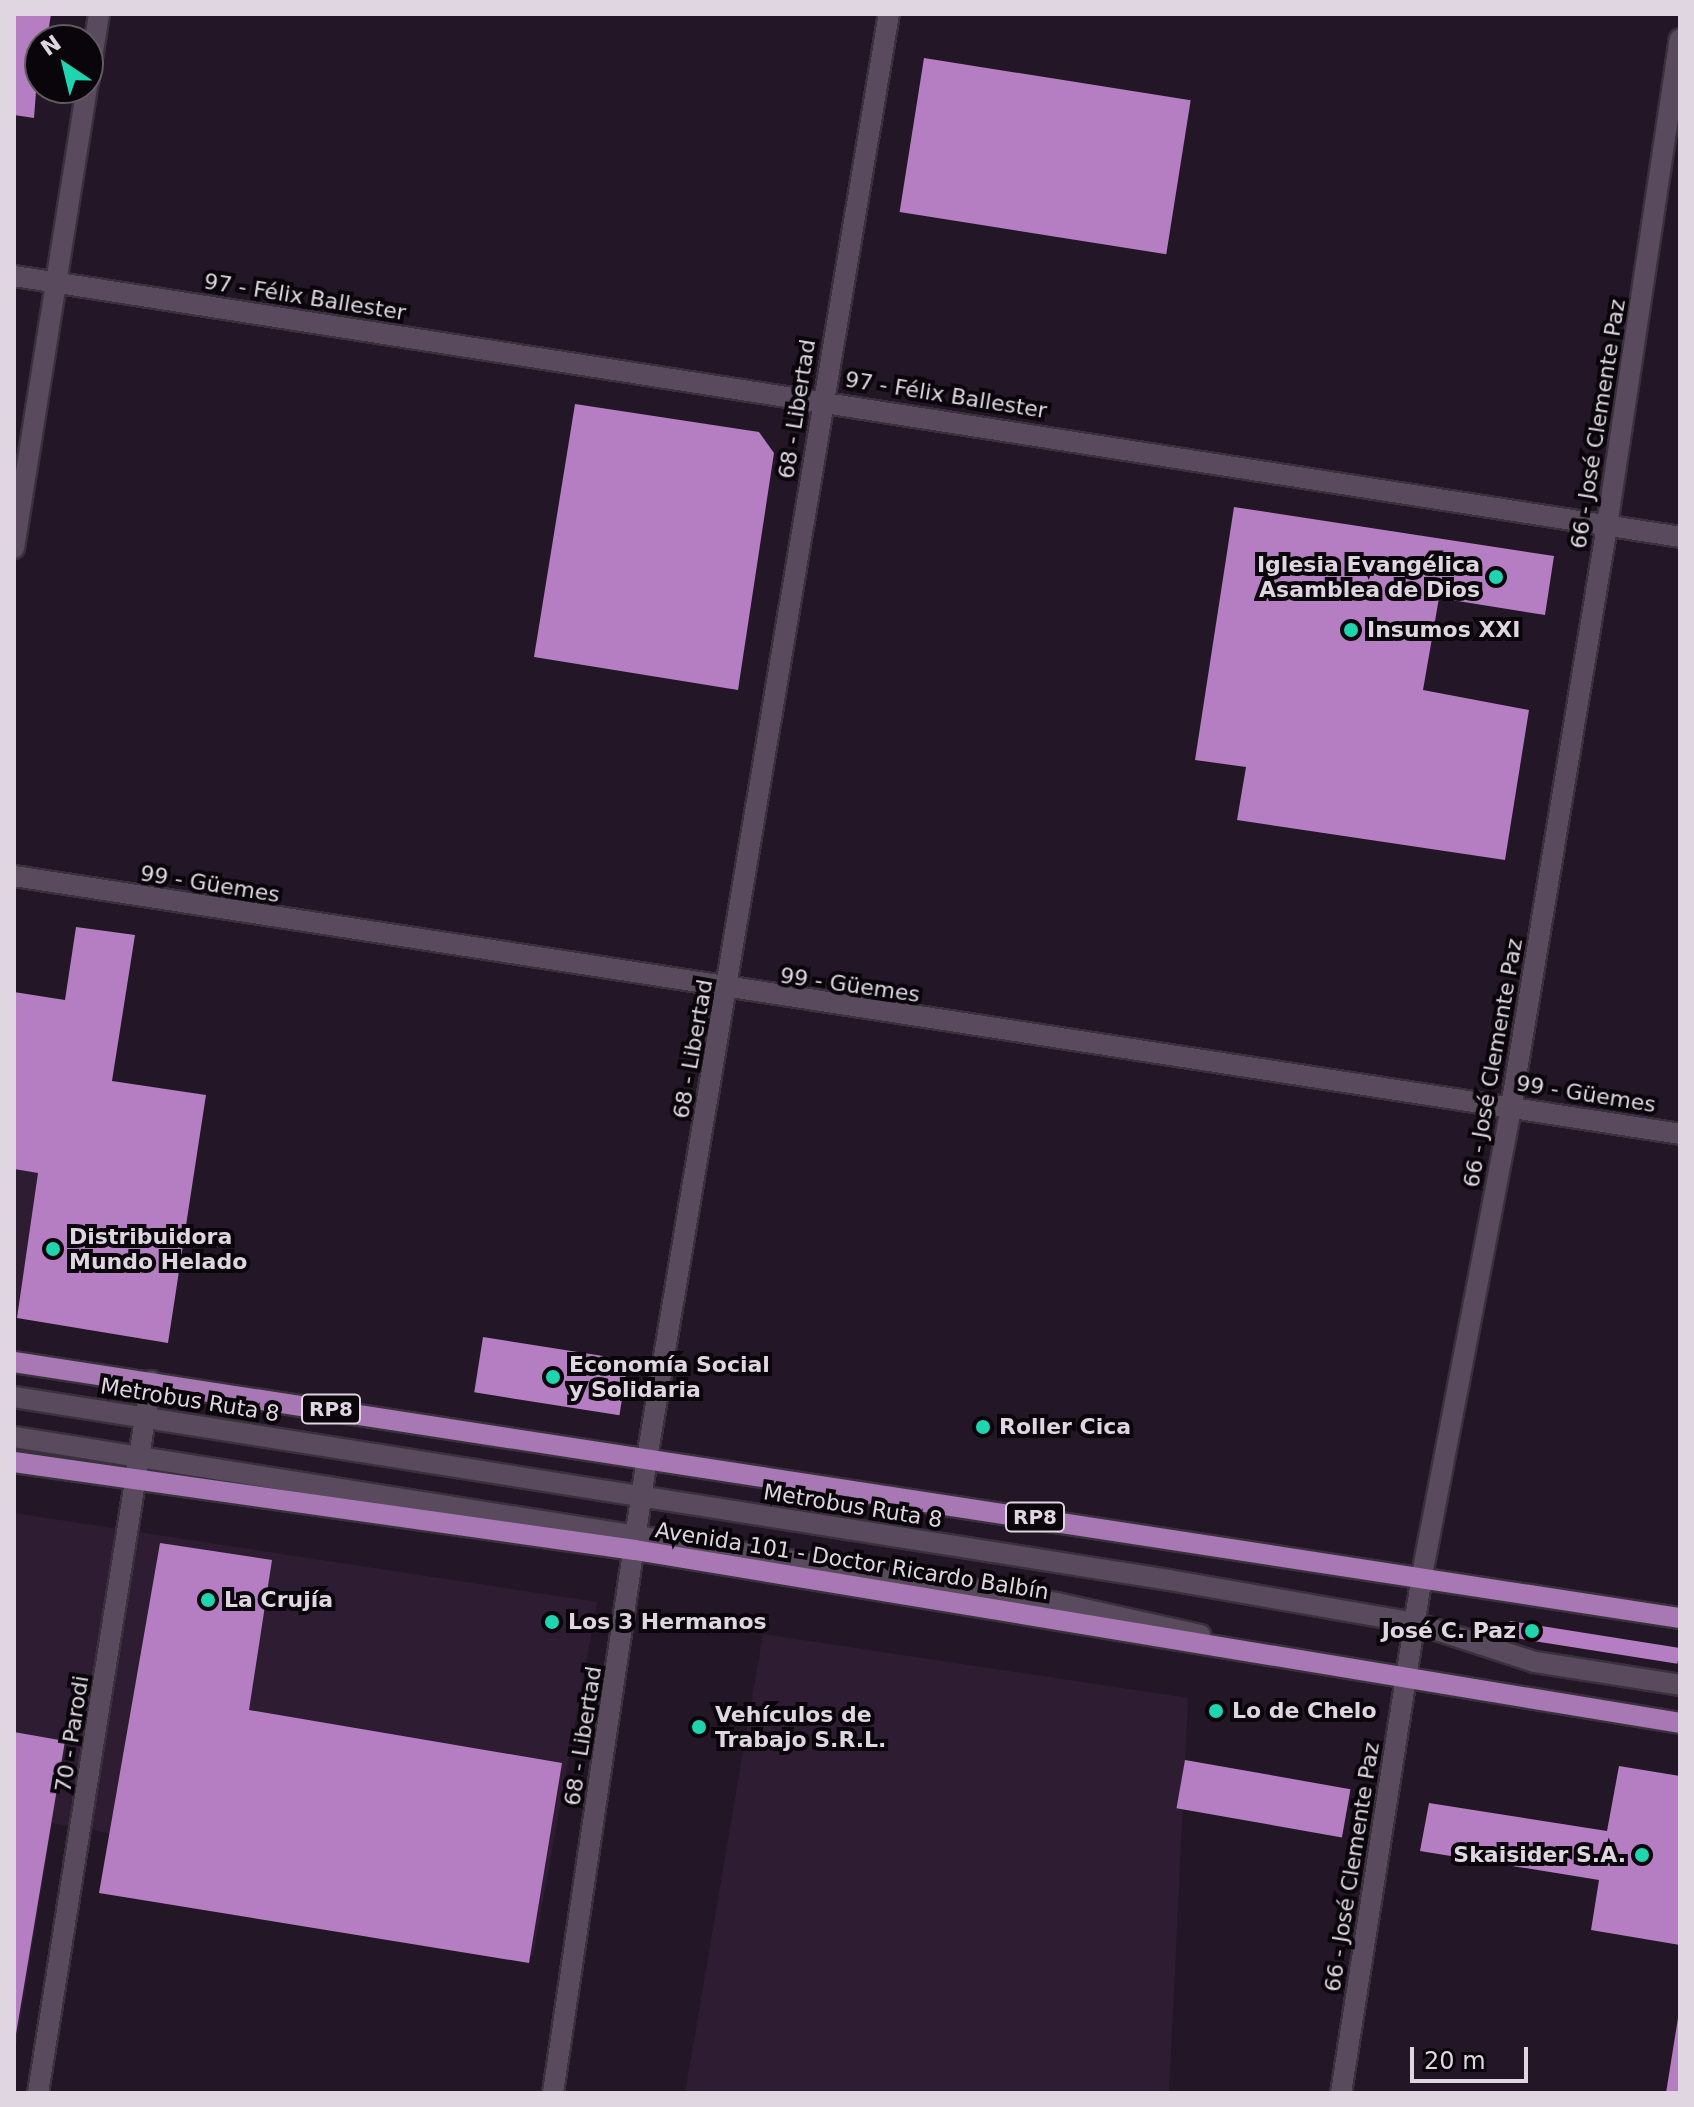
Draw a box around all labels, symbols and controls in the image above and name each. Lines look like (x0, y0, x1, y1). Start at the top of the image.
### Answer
north arrow (24, 24, 104, 104)
text: N (36, 30, 66, 61)
street label: 97 - Félix Ballester (202, 268, 408, 326)
street label: 66 - José Clemente Paz (1565, 297, 1631, 551)
street label: 68 - Libertad (773, 337, 821, 481)
street label: 97 - Félix Ballester (843, 366, 1049, 424)
place label: Iglesia Evangélica Asamblea de Dios (1257, 551, 1480, 602)
marker: Iglesia Evangélica Asamblea de Dios (1487, 568, 1505, 586)
place label: Insumos XXI (1367, 617, 1521, 643)
marker: Insumos XXI (1342, 621, 1360, 639)
street label: 99 - Güemes (138, 860, 282, 908)
street label: 66 - José Clemente Paz (1458, 937, 1528, 1189)
street label: 99 - Güemes (778, 962, 922, 1008)
street label: 68 - Libertad (668, 977, 718, 1121)
street label: 99 - Güemes (1514, 1070, 1658, 1118)
place label: Distribuidora Mundo Helado (69, 1223, 247, 1274)
marker: Distribuidora Mundo Helado (44, 1240, 62, 1258)
place label: Economía Social y Solidaria (569, 1351, 770, 1402)
marker: Economía Social y Solidaria (544, 1368, 562, 1386)
street label: Metrobus Ruta 8 (99, 1373, 281, 1427)
road number: RP8 (301, 1393, 361, 1425)
place label: Roller Cica (999, 1414, 1131, 1440)
marker: Roller Cica (974, 1418, 992, 1436)
street label: Metrobus Ruta 8 (762, 1479, 944, 1533)
road number: RP8 (1005, 1501, 1065, 1533)
street label: Avenida 101 - Doctor Ricardo Balbín (653, 1517, 1051, 1605)
place label: La Crujía (224, 1587, 333, 1613)
marker: La Crujía (199, 1591, 217, 1609)
place label: Los 3 Hermanos (568, 1609, 767, 1635)
marker: Los 3 Hermanos (543, 1613, 561, 1631)
place label: José C. Paz (1382, 1618, 1516, 1644)
marker: José C. Paz (1523, 1622, 1541, 1640)
street label: 68 - Libertad (559, 1664, 607, 1808)
street label: 70 - Parodi (50, 1674, 94, 1794)
place label: Lo de Chelo (1232, 1698, 1377, 1724)
place label: Vehículos de Trabajo S.R.L. (715, 1701, 886, 1752)
marker: Lo de Chelo (1207, 1702, 1225, 1720)
marker: Vehículos de Trabajo S.R.L. (690, 1718, 708, 1736)
street label: 66 - José Clemente Paz (1319, 1740, 1385, 1994)
place label: Skaisider S.A. (1453, 1842, 1626, 1868)
marker: Skaisider S.A. (1633, 1846, 1651, 1864)
scale bar (1414, 2031, 1532, 2081)
text: 20 m (1424, 2047, 1486, 2075)

